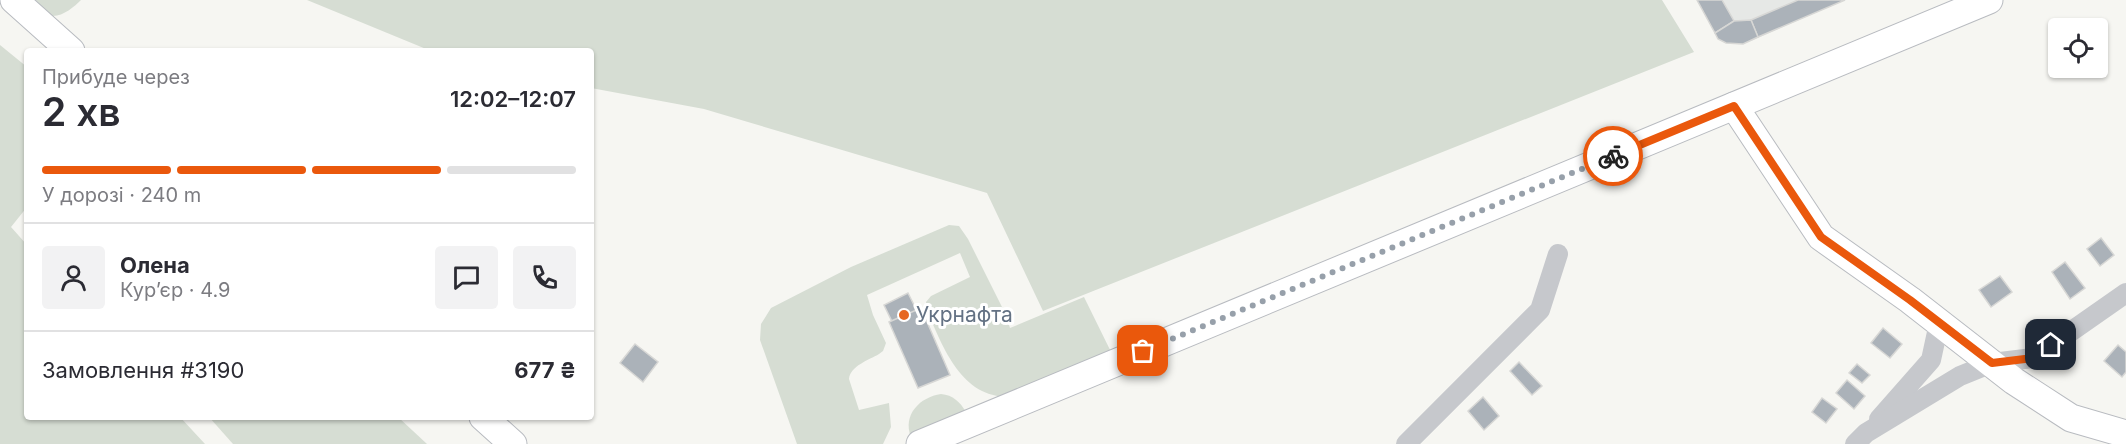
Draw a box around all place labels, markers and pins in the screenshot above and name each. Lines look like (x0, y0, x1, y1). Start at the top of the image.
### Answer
place label: Укрнафта (916, 302, 1013, 327)
marker: Укрнафта (897, 308, 911, 322)
pin (2025, 319, 2076, 370)
pin (1117, 325, 1168, 376)

